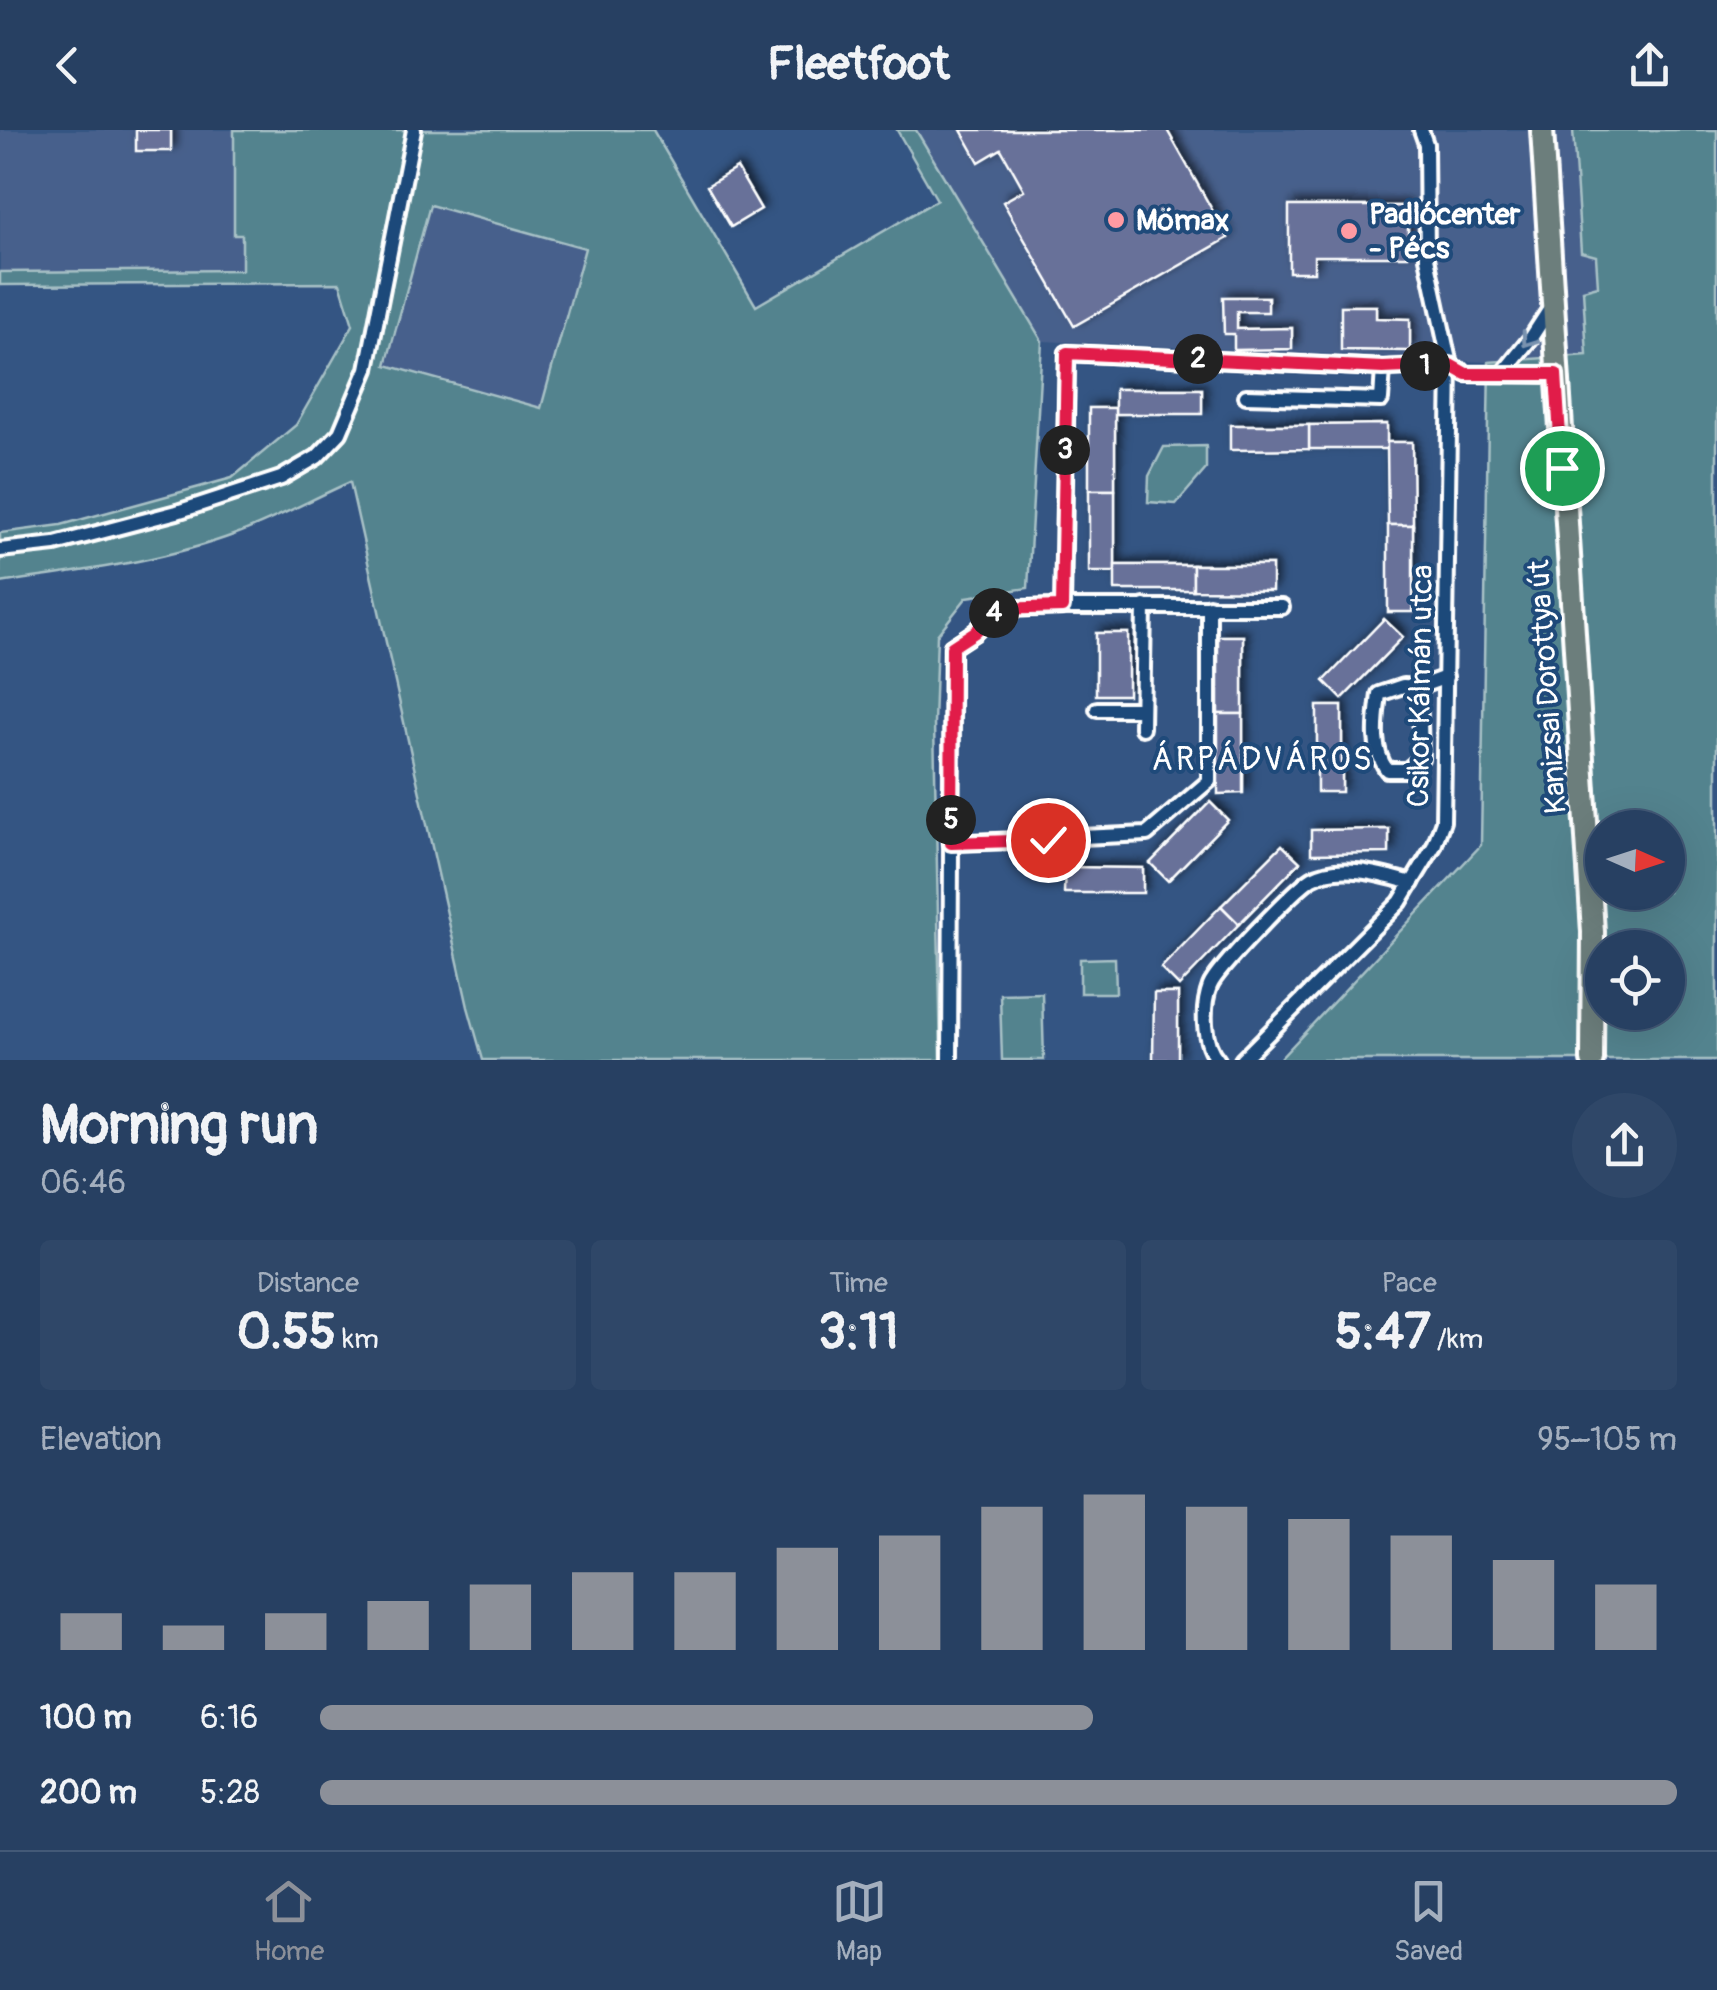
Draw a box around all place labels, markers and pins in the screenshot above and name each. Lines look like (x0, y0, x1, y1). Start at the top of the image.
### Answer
place label: Padlócenter - Pécs (1369, 196, 1521, 267)
place label: Mömax (1136, 202, 1230, 239)
marker: Mömax (1105, 209, 1127, 231)
marker: Padlócenter - Pécs (1338, 220, 1360, 242)
pin: 2 (1173, 334, 1223, 384)
pin: 1 (1400, 341, 1450, 391)
pin: 3 (1040, 425, 1090, 475)
pin (1520, 426, 1605, 511)
pin: 4 (969, 588, 1019, 638)
pin: 5 (926, 795, 976, 845)
pin (1006, 798, 1091, 883)

